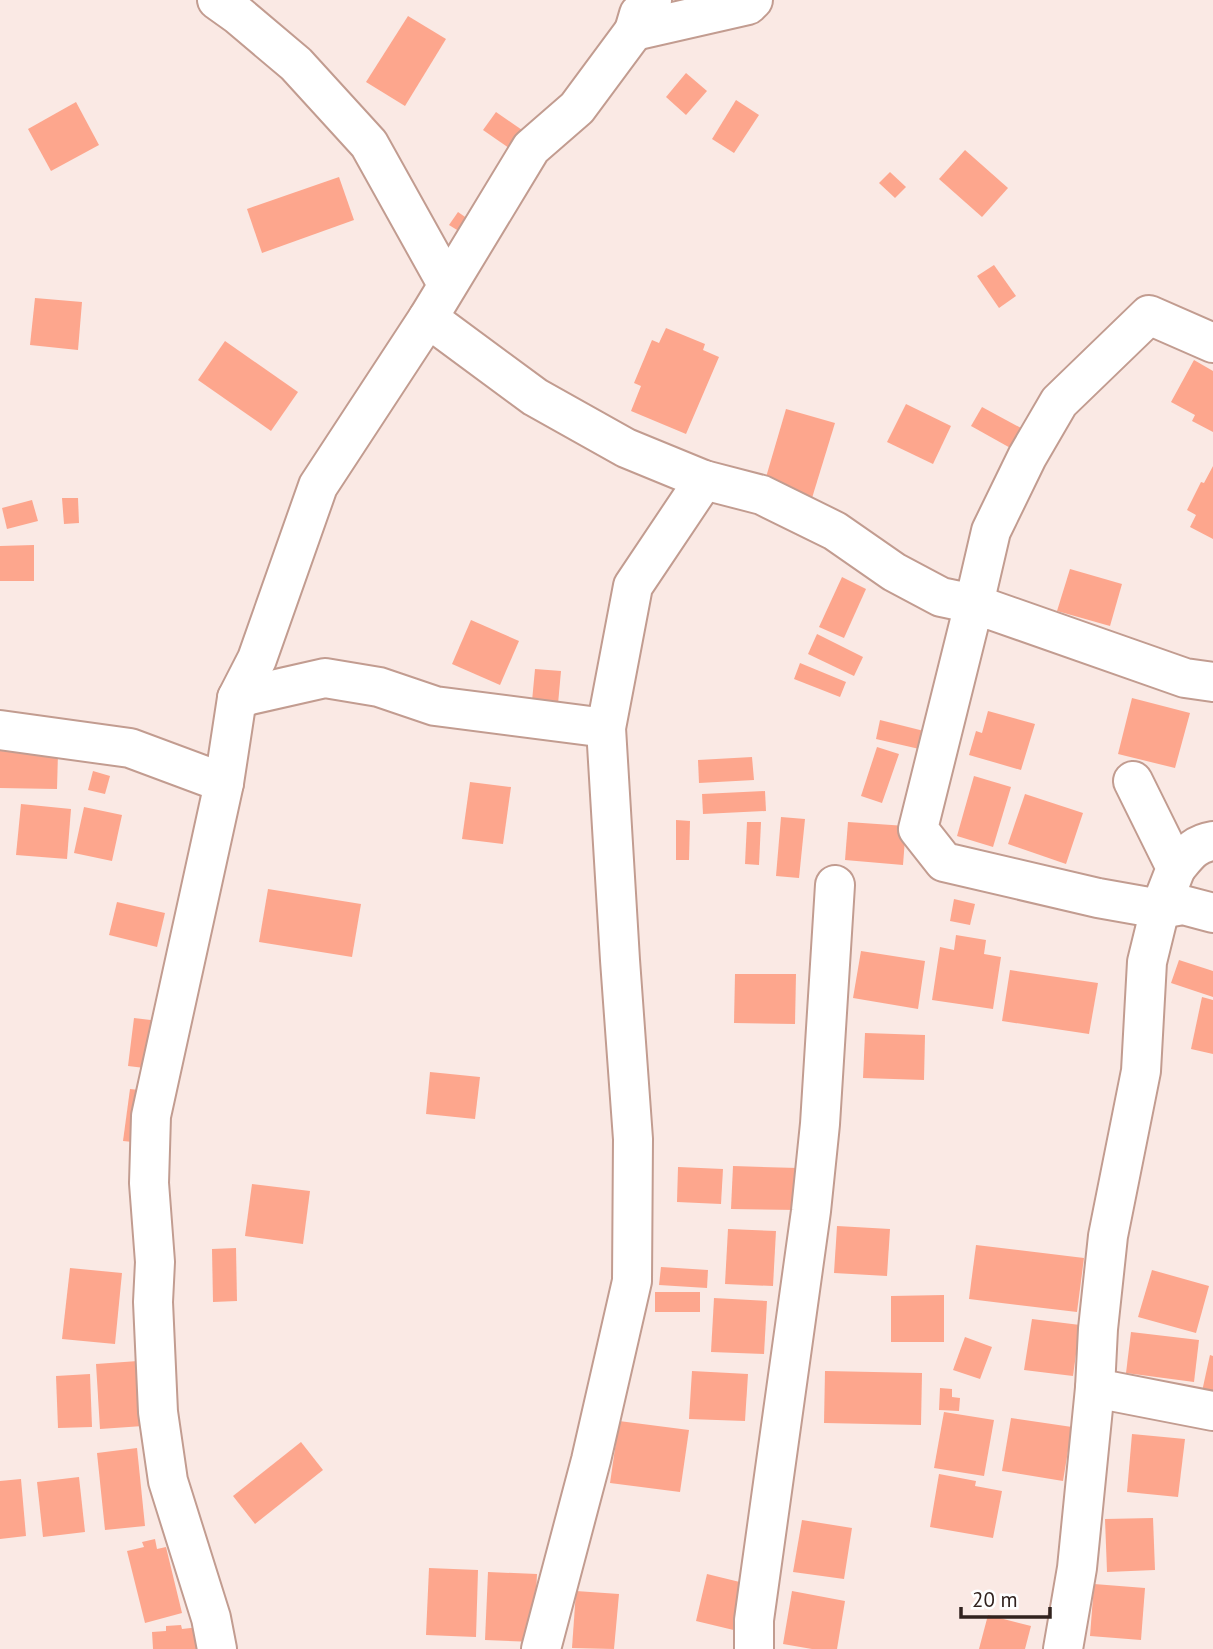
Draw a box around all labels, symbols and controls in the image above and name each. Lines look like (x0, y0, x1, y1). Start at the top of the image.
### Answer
scale bar (961, 1576, 1050, 1620)
text: 20 m (972, 1586, 1018, 1613)

